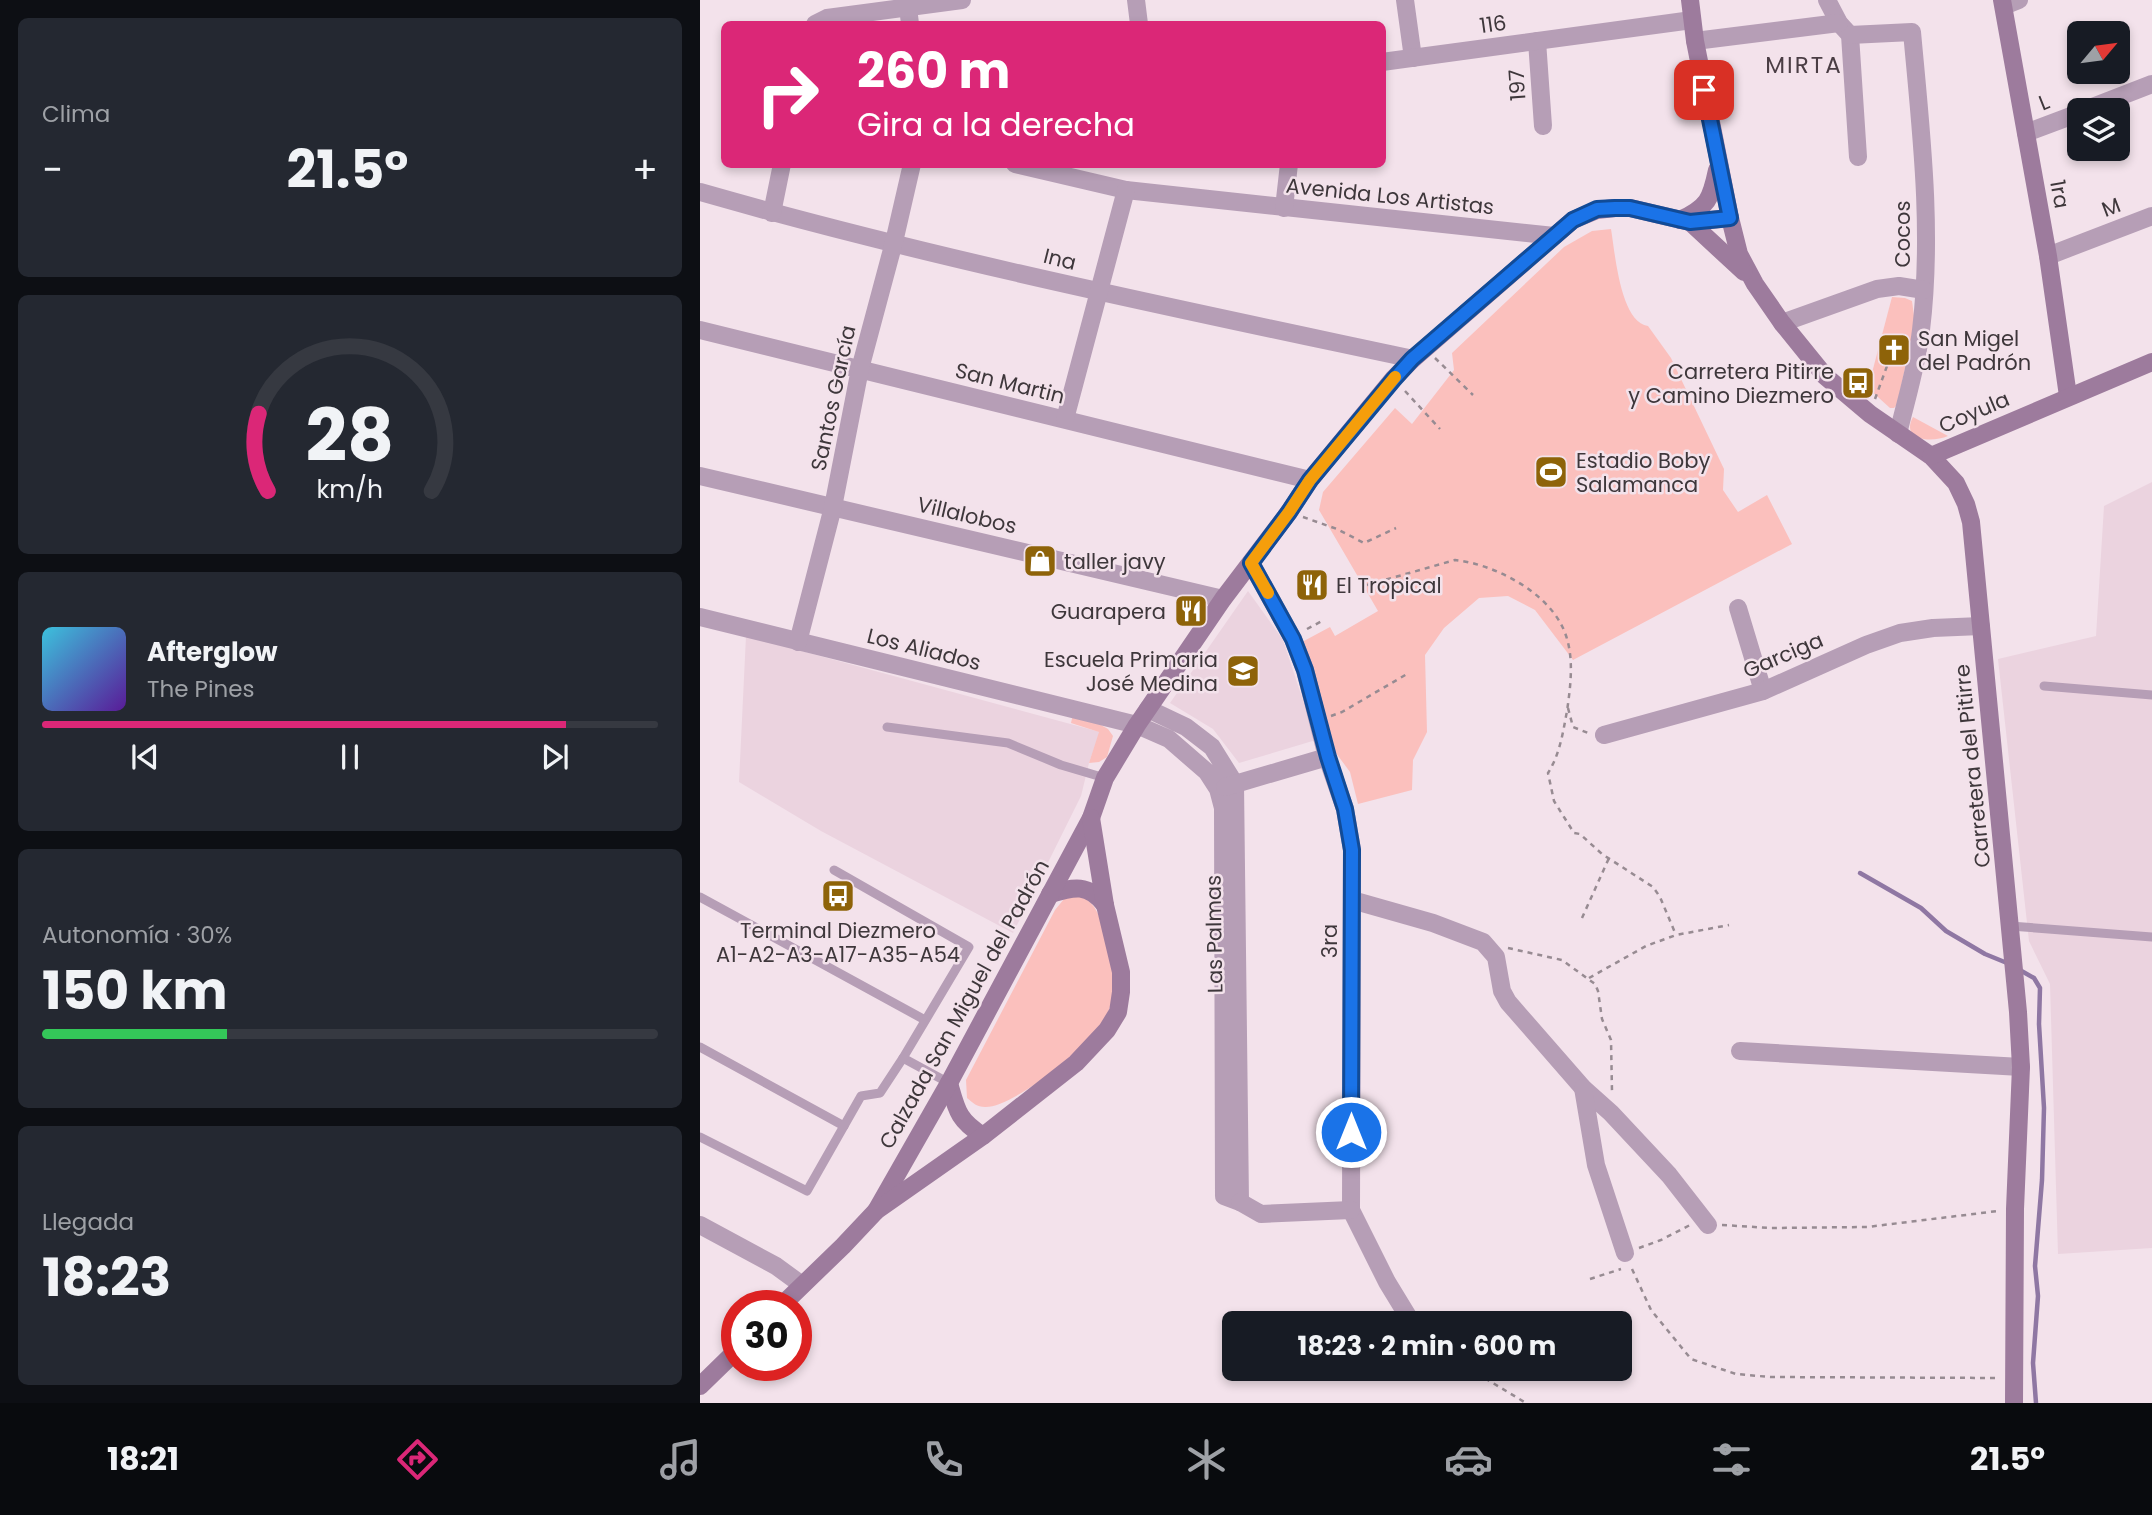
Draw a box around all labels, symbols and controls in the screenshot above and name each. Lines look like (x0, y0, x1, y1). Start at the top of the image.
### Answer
street label: 116 (1478, 8, 1508, 40)
north arrow (2067, 21, 2130, 84)
map controls (2067, 21, 2130, 161)
text: 260 m (857, 37, 1010, 105)
icon: right (742, 49, 833, 140)
district label: MIRTA (1765, 49, 1843, 81)
pin (1674, 60, 1734, 120)
street label: 197 (1501, 68, 1533, 102)
icon: arrive (1685, 71, 1723, 109)
street label: L (2034, 87, 2054, 117)
text: Clima (42, 98, 110, 130)
button: layers (2067, 98, 2130, 161)
text: Gira a la derecha (857, 102, 1135, 147)
text: 21.5° (287, 133, 408, 206)
text: − (42, 143, 63, 196)
text: + (632, 143, 658, 196)
street label: Avenida Los Artistas (1284, 171, 1496, 221)
street label: 1ra (2043, 177, 2077, 211)
street label: M (2097, 190, 2125, 224)
street label: Cocos (1888, 201, 1917, 267)
street label: Ina (1041, 241, 1079, 277)
street label: Santos García (803, 323, 863, 473)
place label: San Migel del Padrón (1918, 324, 2031, 377)
church icon: San Migel del Padrón (1875, 331, 1913, 369)
street label: San Martin (952, 355, 1068, 411)
place label: Carretera Pitirre y Camino Diezmero (1628, 357, 1834, 410)
bus stop icon: Carretera Pitirre y Camino Diezmero (1839, 364, 1877, 402)
street label: Coyula (1934, 384, 2014, 440)
text: 28 (306, 385, 394, 486)
place label: Estadio Boby Salamanca (1576, 446, 1710, 499)
sports icon: Estadio Boby Salamanca (1532, 453, 1570, 491)
text: km/h (317, 471, 383, 506)
street label: Villalobos (914, 490, 1020, 540)
shop icon: taller javy (1021, 542, 1059, 580)
place label: taller javy (1064, 547, 1166, 576)
restaurant icon: El Tropical (1293, 566, 1331, 604)
place label: El Tropical (1336, 571, 1442, 600)
restaurant icon: Guarapera (1172, 592, 1210, 630)
place label: Guarapera (1051, 597, 1166, 626)
street label: Los Aliados (864, 621, 984, 677)
street label: Garciga (1738, 625, 1828, 685)
text: Afterglow (147, 634, 278, 670)
place label: Escuela Primaria José Medina (1044, 645, 1218, 698)
school or university icon: Escuela Primaria José Medina (1224, 652, 1262, 690)
street label: Carretera del Pitirre (1947, 663, 1997, 869)
text: The Pines (147, 673, 255, 705)
icon: previous (126, 738, 164, 776)
icon: pause (331, 738, 369, 776)
icon: next (536, 738, 574, 776)
street label: Calzada San Miguel del Padrón (872, 854, 1056, 1154)
street label: Las Palmas (1198, 875, 1230, 993)
bus stop icon: Terminal Diezmero A1-A2-A3-A17-A35-A54 (819, 877, 857, 915)
place label: Terminal Diezmero A1-A2-A3-A17-A35-A54 (716, 916, 960, 969)
text: Autonomía · 30% (42, 919, 232, 951)
street label: 3ra (1315, 924, 1344, 958)
text: 150 km (42, 954, 227, 1027)
position arrow (1314, 1095, 1388, 1169)
text: Llegada (42, 1206, 134, 1238)
text: 18:23 (42, 1241, 171, 1314)
speed limit sign: 30 (721, 1290, 812, 1381)
text: 18:23 · 2 min · 600 m (1298, 1328, 1556, 1364)
icon: directions (393, 1435, 442, 1484)
icon: music (656, 1435, 705, 1484)
icon: phone (919, 1435, 968, 1484)
icon: climate (1182, 1435, 1231, 1484)
icon: car (1444, 1435, 1493, 1484)
icon: filters (1707, 1435, 1756, 1484)
text: 18:21 (107, 1436, 179, 1481)
text: 21.5° (1970, 1436, 2045, 1481)

